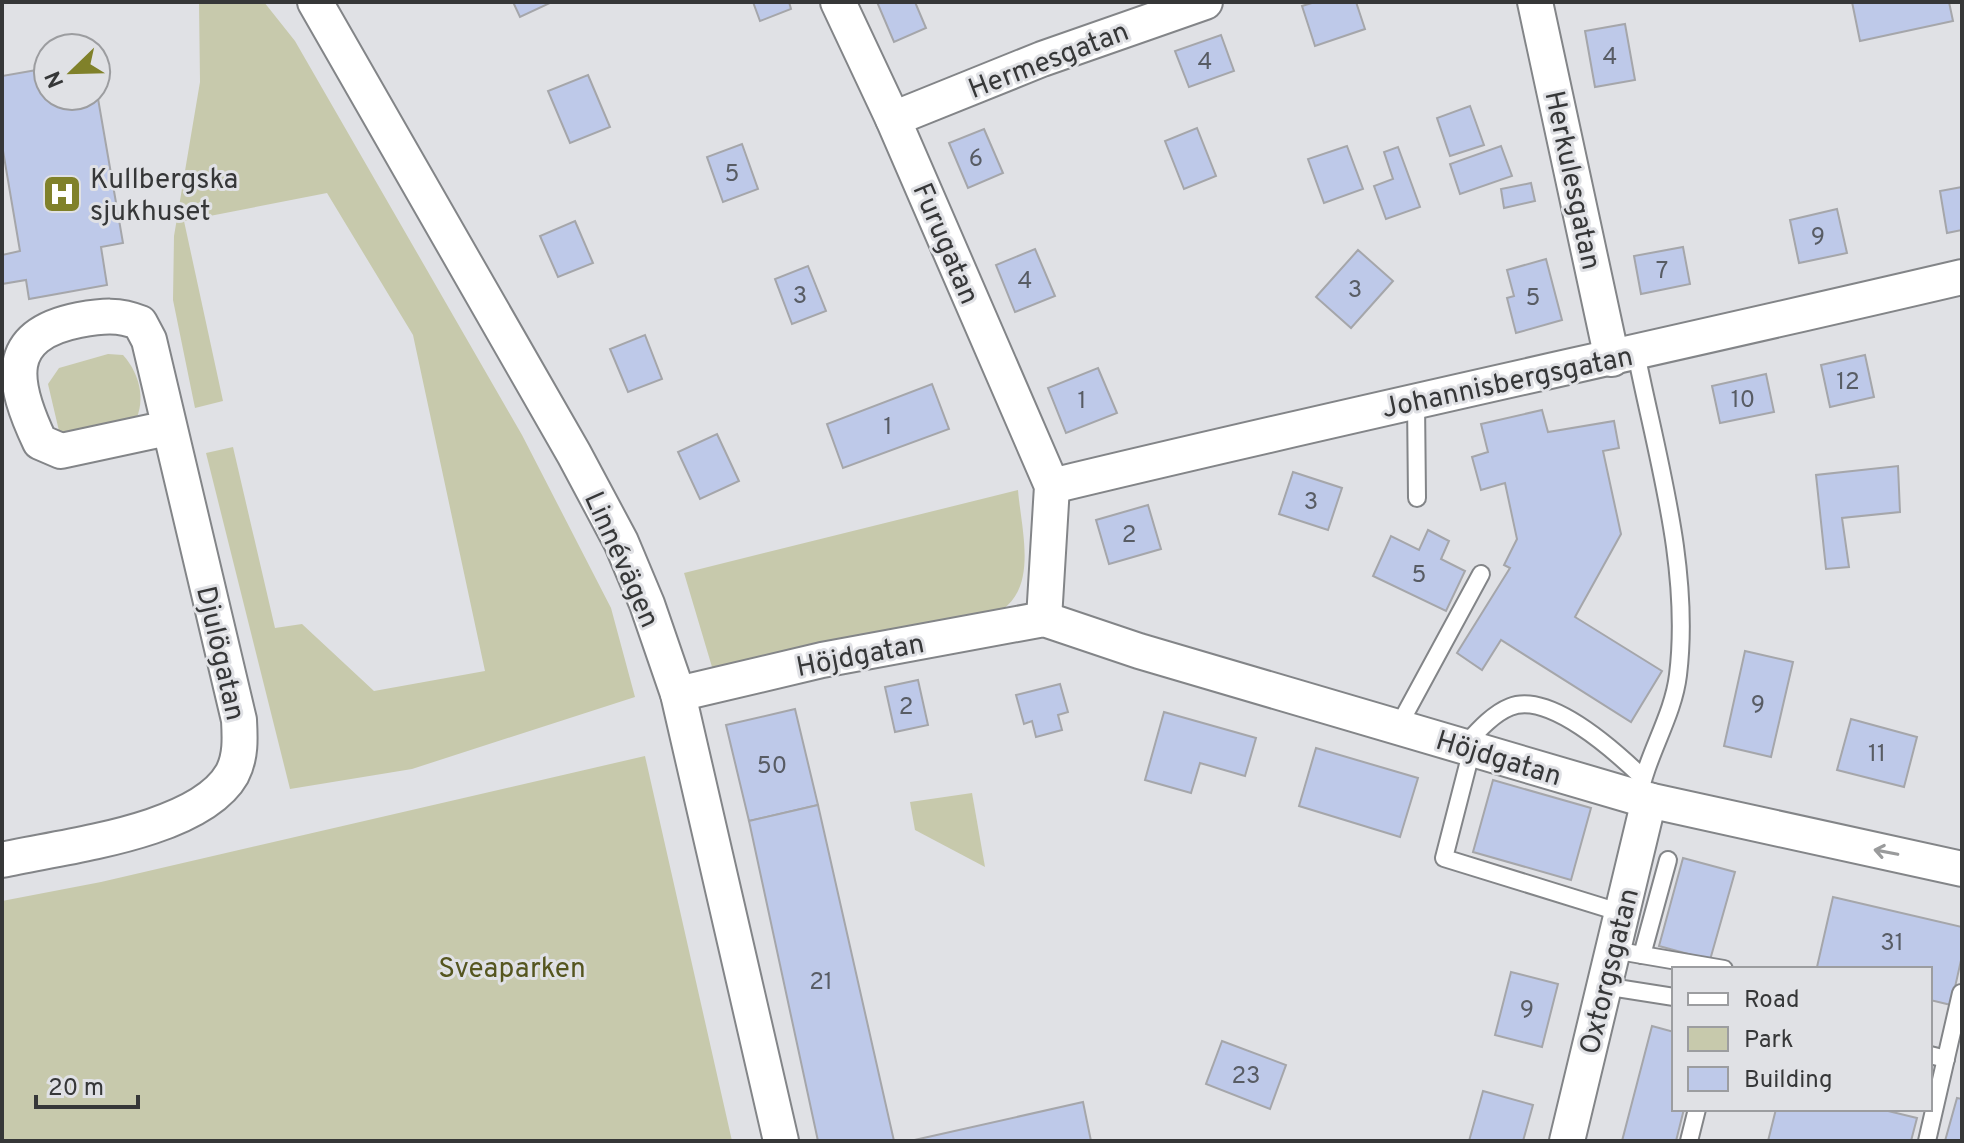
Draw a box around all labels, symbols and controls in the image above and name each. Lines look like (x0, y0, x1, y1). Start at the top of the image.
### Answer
street label: Hermesgatan (964, 15, 1134, 109)
north arrow (32, 32, 112, 112)
house number: 4 (1603, 43, 1617, 73)
house number: 4 (1198, 48, 1212, 78)
text: N (40, 66, 71, 91)
street label: Herkulesgatan (1534, 88, 1608, 274)
house number: 6 (969, 145, 983, 175)
house number: 5 (725, 160, 739, 190)
place label: Kullbergska sjukhuset (90, 163, 238, 231)
hospital icon: Kullbergska sjukhuset (41, 173, 83, 215)
street label: Furugatan (903, 178, 986, 310)
house number: 9 (1811, 223, 1825, 253)
house number: 7 (1656, 257, 1668, 287)
house number: 4 (1018, 267, 1032, 297)
house number: 3 (1348, 276, 1362, 306)
house number: 3 (793, 282, 807, 312)
house number: 5 (1526, 284, 1540, 314)
street label: Johannisbergsgatan (1379, 340, 1636, 428)
house number: 12 (1836, 368, 1860, 398)
house number: 10 (1731, 386, 1755, 416)
house number: 1 (1078, 387, 1086, 417)
house number: 1 (884, 413, 892, 443)
street label: Linnévägen (574, 486, 666, 634)
house number: 3 (1304, 488, 1318, 518)
house number: 2 (1122, 521, 1136, 551)
house number: 5 (1412, 561, 1426, 591)
street label: Djulögatan (186, 583, 252, 724)
street label: Höjdgatan (794, 627, 928, 687)
house number: 9 (1751, 691, 1765, 721)
house number: 2 (899, 693, 913, 723)
street label: Höjdgatan (1431, 724, 1565, 796)
house number: 11 (1868, 740, 1886, 770)
house number: 50 (757, 752, 787, 782)
one-way arrow (1874, 844, 1899, 859)
street label: Oxtorgsgatan (1573, 885, 1649, 1058)
house number: 31 (1880, 929, 1904, 959)
park label: Sveaparken (438, 952, 586, 988)
legend (1672, 967, 1932, 1111)
house number: 21 (809, 968, 833, 998)
text: Road (1744, 986, 1800, 1016)
house number: 9 (1520, 996, 1534, 1026)
text: Park (1744, 1026, 1794, 1056)
scale bar (36, 1059, 138, 1109)
house number: 23 (1231, 1062, 1261, 1092)
text: Building (1744, 1066, 1833, 1096)
text: 20 m (48, 1074, 104, 1104)

